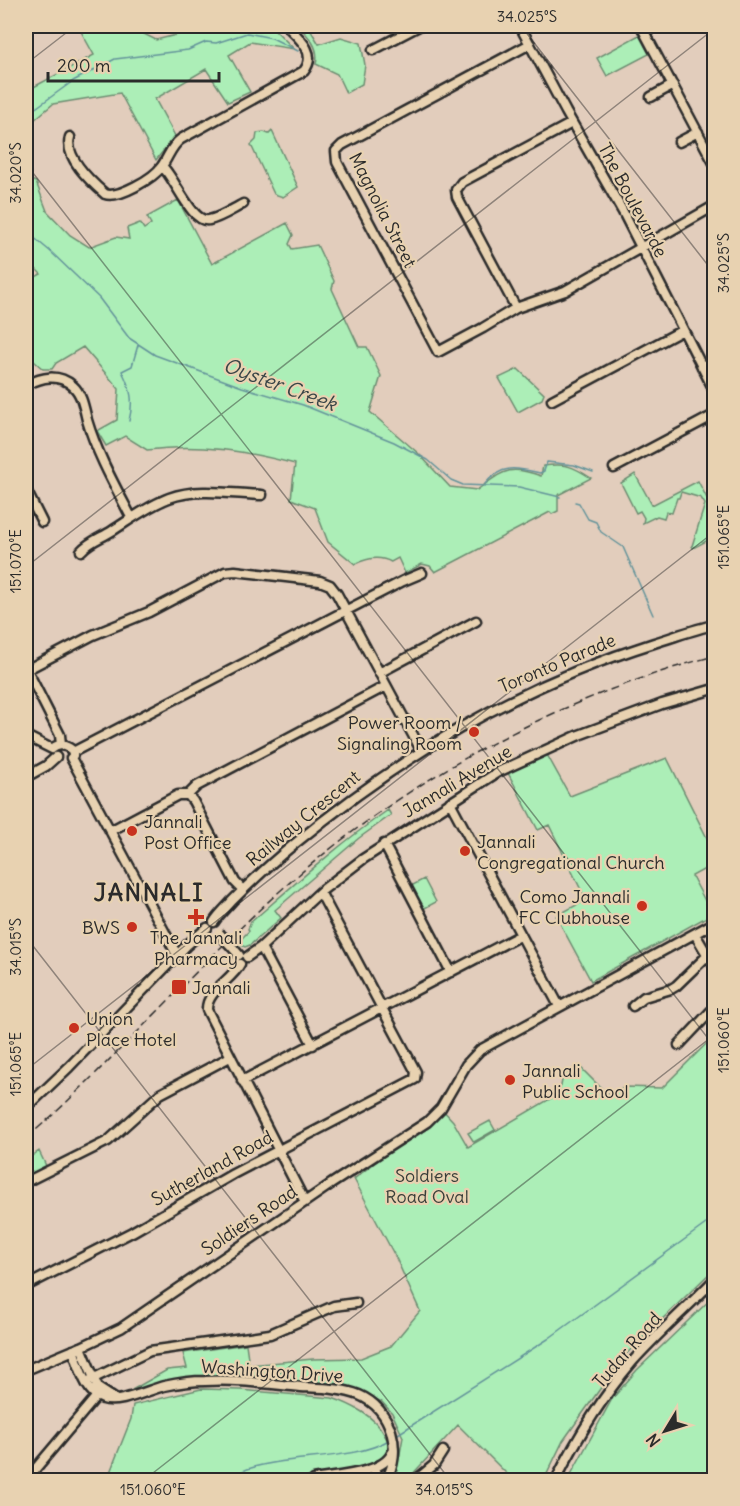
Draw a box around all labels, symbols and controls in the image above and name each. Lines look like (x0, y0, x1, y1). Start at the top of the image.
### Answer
text: 34.025°S (497, 7, 557, 26)
scale bar (48, 45, 219, 83)
text: 200 m (57, 54, 111, 77)
street label: The Boulevarde (593, 139, 673, 261)
text: 34.020°S (6, 142, 25, 204)
street label: Magnolia Street (344, 149, 422, 271)
text: 34.025°S (714, 233, 733, 293)
water label: Oyster Creek (220, 352, 342, 417)
text: 151.065°E (714, 505, 733, 569)
text: 151.070°E (6, 529, 25, 593)
street label: Toronto Parade (495, 628, 619, 698)
place label: Power Room / Signaling Room (337, 711, 462, 755)
marker: Power Room / Signaling Room (467, 725, 481, 739)
street label: Jannali Avenue (398, 739, 516, 823)
street label: Railway Crescent (241, 765, 365, 871)
place label: Jannali Post Office (144, 810, 231, 854)
marker: Jannali Post Office (125, 824, 139, 838)
place label: Jannali Congregational Church (477, 830, 665, 874)
marker: Jannali Congregational Church (458, 844, 472, 858)
district label: JANNALI (94, 877, 204, 907)
place label: Como Jannali FC Clubhouse (519, 885, 630, 929)
marker: Como Jannali FC Clubhouse (635, 899, 649, 913)
marker: The Jannali Pharmacy (189, 910, 203, 924)
place label: BWS (82, 916, 120, 939)
text: 34.015°S (6, 918, 25, 976)
marker: BWS (125, 920, 139, 934)
place label: The Jannali Pharmacy (150, 926, 242, 970)
place label: Jannali (192, 976, 251, 999)
marker: Jannali (170, 978, 188, 996)
place label: Union Place Hotel (86, 1007, 176, 1051)
text: 151.060°E (714, 1007, 733, 1073)
marker: Union Place Hotel (67, 1021, 81, 1035)
text: 151.065°E (6, 1032, 25, 1096)
place label: Jannali Public School (522, 1059, 629, 1103)
marker: Jannali Public School (503, 1073, 517, 1087)
street label: Sutherland Road (147, 1125, 277, 1211)
park label: Soldiers Road Oval (385, 1164, 469, 1208)
street label: Soldiers Road (197, 1179, 302, 1260)
street label: Tudar Road (588, 1307, 667, 1393)
street label: Washington Drive (200, 1355, 344, 1387)
north arrow (635, 1401, 695, 1461)
text: N (642, 1430, 664, 1451)
text: 151.060°E (120, 1480, 186, 1499)
text: 34.015°S (415, 1480, 473, 1499)

